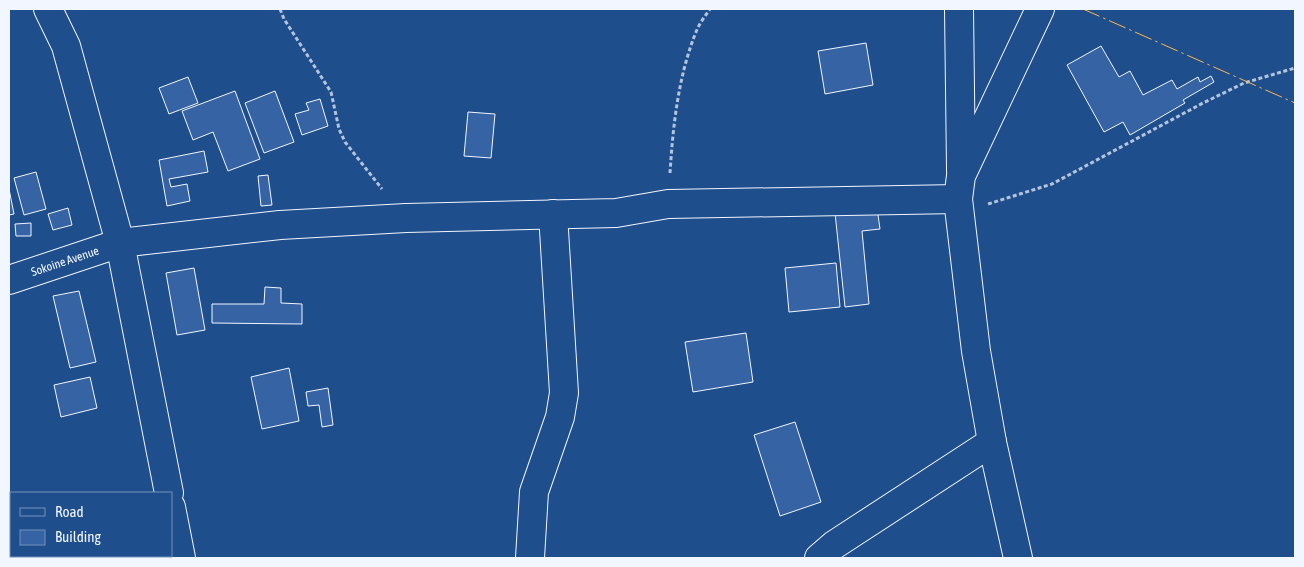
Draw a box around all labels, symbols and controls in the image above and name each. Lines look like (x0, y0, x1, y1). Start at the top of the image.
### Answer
street label: Sokoine Avenue (29, 244, 101, 279)
legend (10, 492, 172, 557)
text: Road (55, 503, 84, 520)
text: Building (55, 528, 101, 545)

